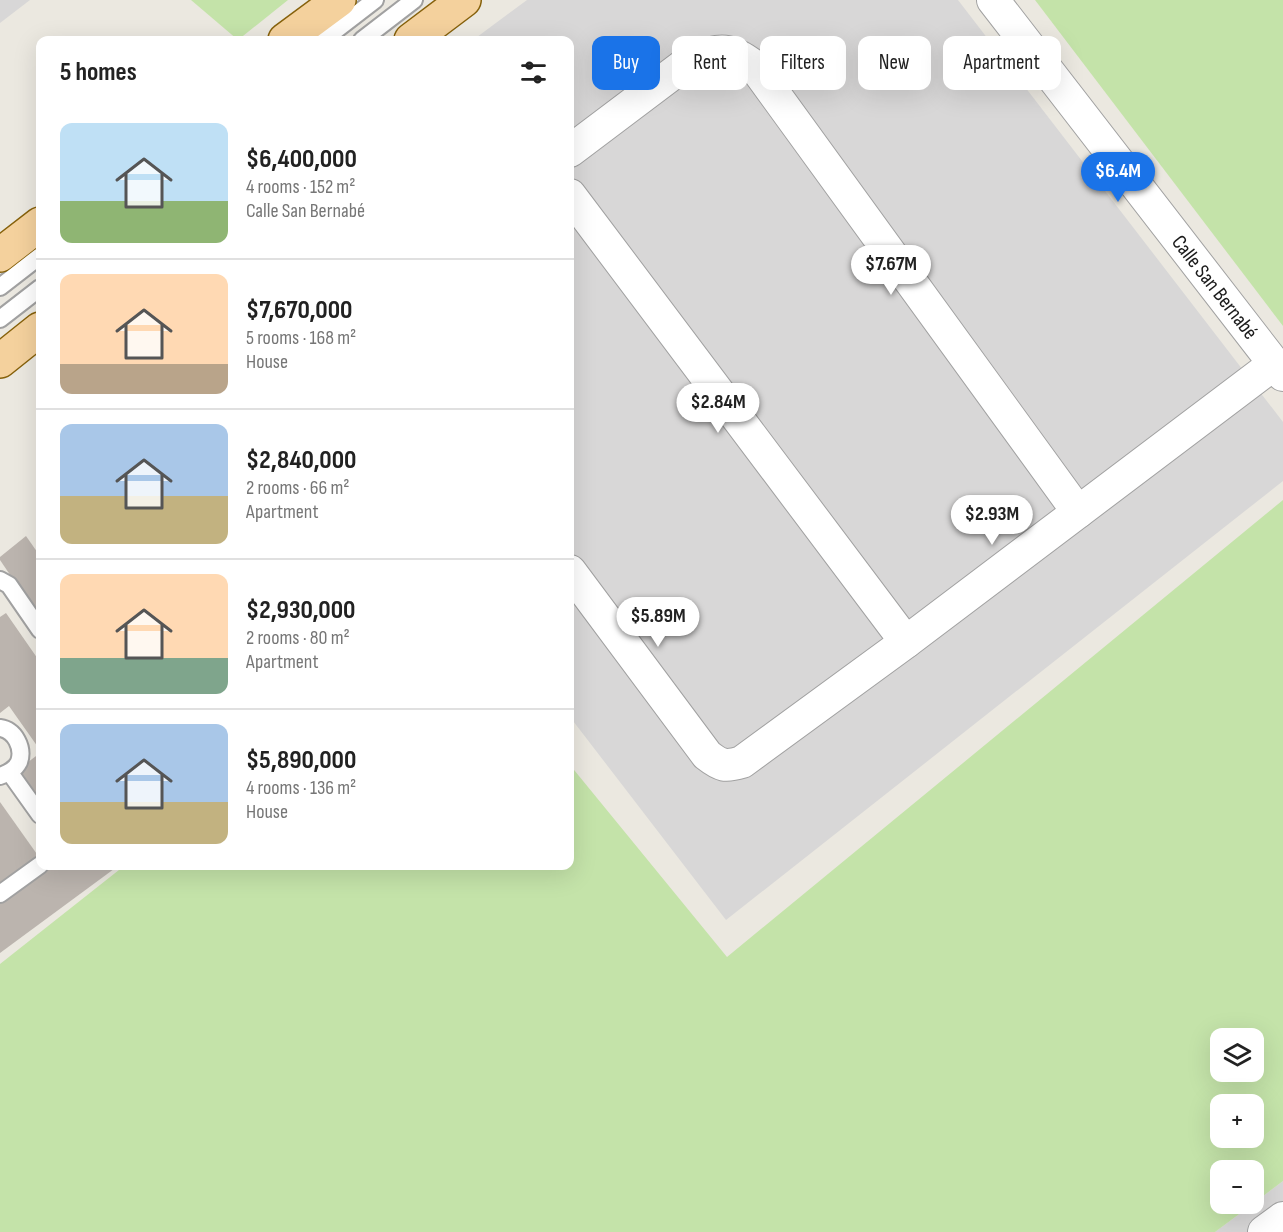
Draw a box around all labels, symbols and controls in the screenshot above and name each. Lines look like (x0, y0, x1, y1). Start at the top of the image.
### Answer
chip: Buy (592, 36, 660, 90)
chip: Rent (672, 36, 748, 90)
chip: Filters (760, 36, 846, 90)
chip: New (858, 36, 931, 90)
chip: Apartment (943, 36, 1061, 90)
icon: filters (517, 56, 550, 89)
text: 5 homes (60, 57, 137, 88)
text: $6,400,000 (246, 144, 357, 175)
icon: home (108, 147, 180, 219)
pin: $6.4M (1076, 152, 1160, 203)
text: $6.4M (1095, 159, 1141, 183)
text: 4 rooms · 152 m² (246, 175, 355, 199)
text: Calle San Bernabé (246, 199, 365, 223)
street label: Calle San Bernabé (1166, 230, 1263, 344)
pin: $7.67M (842, 245, 940, 296)
text: $7.67M (865, 252, 917, 276)
text: $7,670,000 (246, 295, 352, 326)
icon: home (108, 298, 180, 370)
text: 5 rooms · 168 m² (246, 326, 356, 350)
text: House (246, 350, 288, 374)
pin: $2.84M (669, 383, 767, 434)
text: $2.84M (690, 390, 746, 414)
text: $2,840,000 (246, 445, 356, 476)
icon: home (108, 448, 180, 520)
text: 2 rooms · 66 m² (246, 476, 350, 500)
pin: $2.93M (943, 495, 1041, 546)
text: Apartment (246, 500, 319, 524)
text: $2.93M (965, 502, 1019, 526)
text: $2,930,000 (246, 595, 355, 626)
pin: $5.89M (609, 597, 707, 648)
icon: home (108, 598, 180, 670)
text: $5.89M (630, 604, 686, 628)
text: 2 rooms · 80 m² (246, 626, 350, 650)
text: Apartment (246, 650, 319, 674)
text: $5,890,000 (246, 745, 356, 776)
icon: home (108, 748, 180, 820)
text: 4 rooms · 136 m² (246, 776, 356, 800)
text: House (246, 800, 288, 824)
map controls (1210, 1028, 1264, 1214)
button: layers (1210, 1028, 1264, 1082)
button: + (1210, 1094, 1264, 1148)
button: − (1210, 1160, 1264, 1214)

